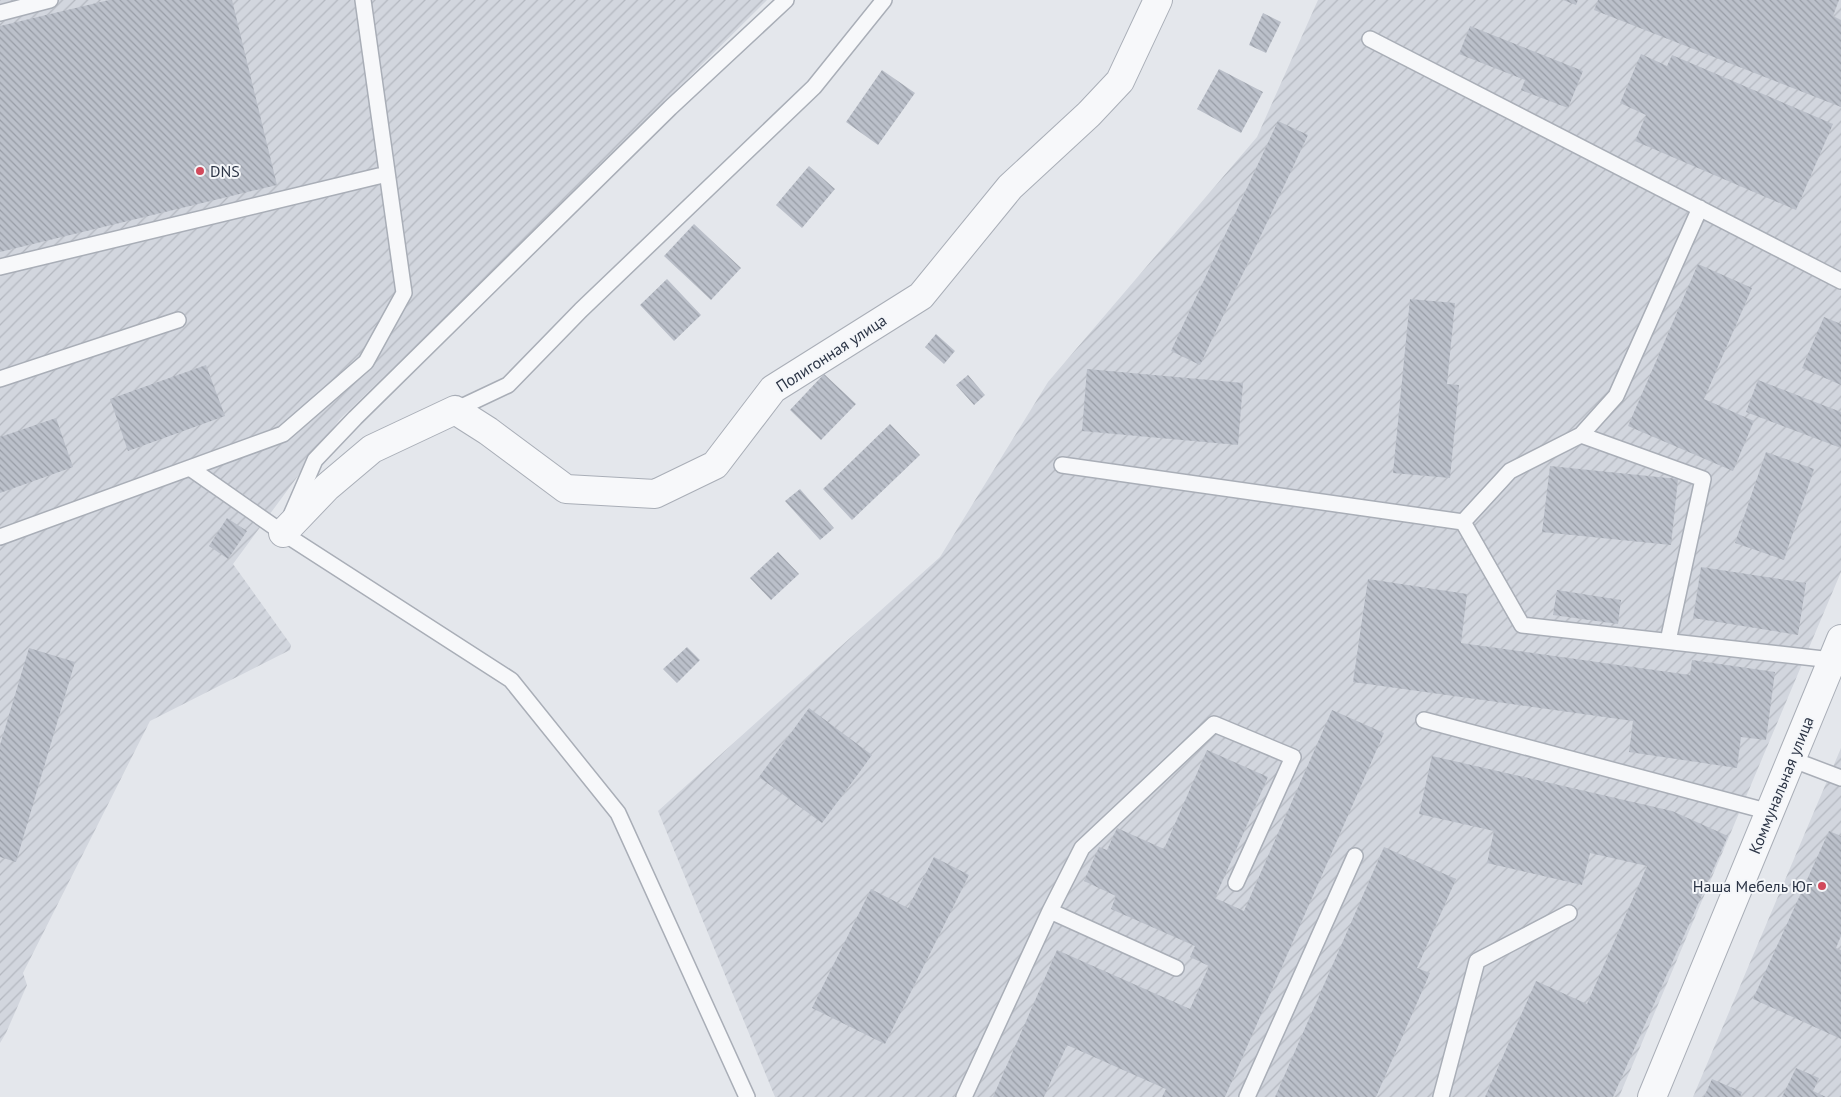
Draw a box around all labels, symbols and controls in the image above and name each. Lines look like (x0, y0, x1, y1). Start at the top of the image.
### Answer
place label: DNS (210, 161, 240, 181)
marker: DNS (194, 165, 206, 177)
street label: Полигонная улица (772, 310, 890, 396)
street label: Коммунальная улица (1744, 713, 1818, 857)
place label: Наша Мебель Юг (1693, 876, 1812, 896)
marker: Наша Мебель Юг (1816, 880, 1828, 892)

